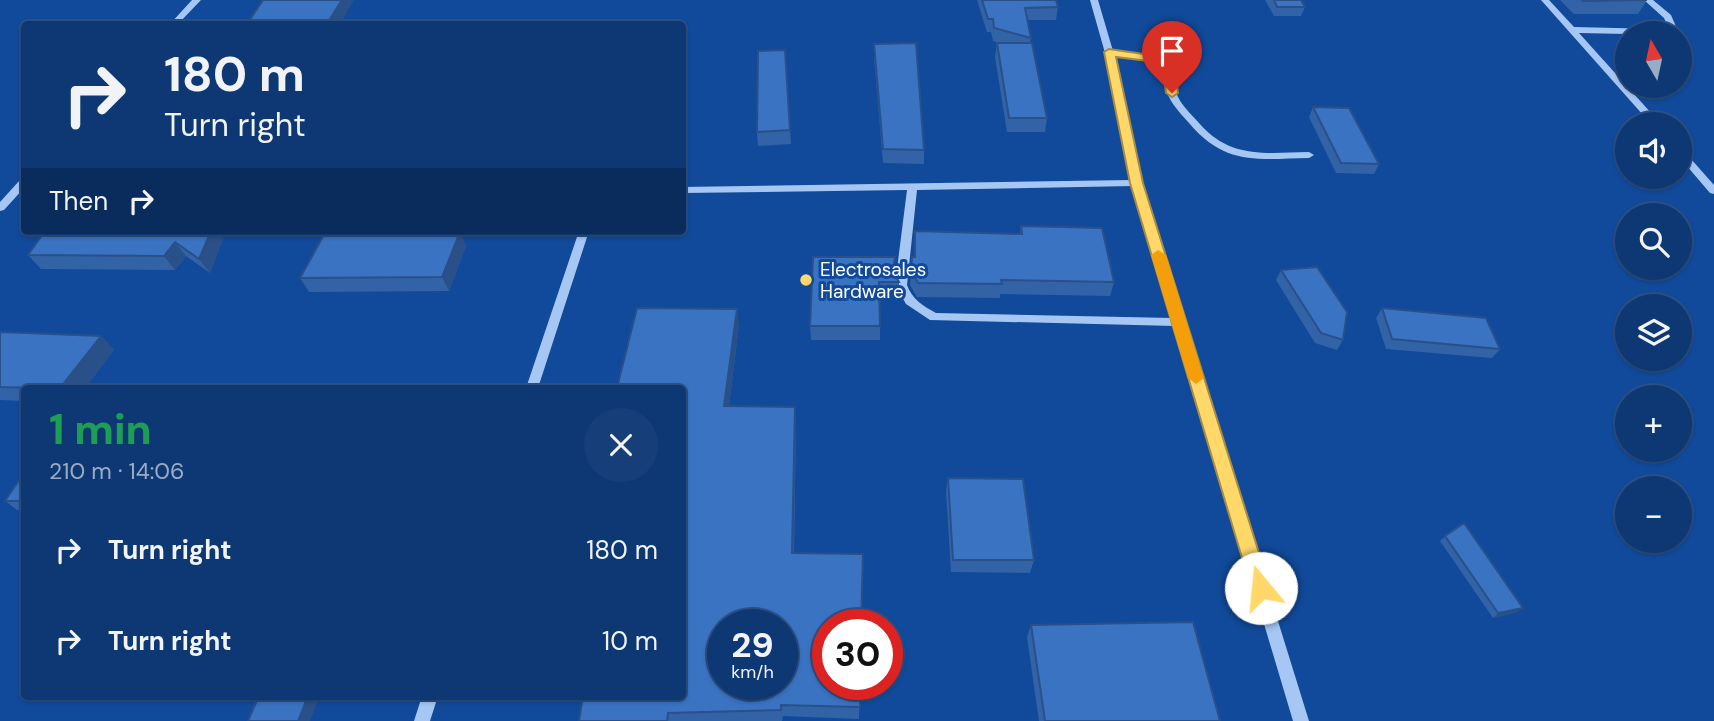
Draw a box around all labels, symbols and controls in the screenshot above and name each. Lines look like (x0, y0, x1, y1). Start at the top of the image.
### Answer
pin (1142, 21, 1202, 93)
north arrow (1615, 21, 1692, 98)
map controls (1615, 21, 1692, 553)
icon: arrive (1153, 32, 1191, 70)
text: 180 m (164, 42, 305, 106)
icon: right (49, 49, 140, 140)
text: Turn right (164, 104, 306, 146)
button: sound (1615, 112, 1692, 189)
icon: right (122, 182, 160, 220)
text: Then (49, 184, 108, 218)
button: search (1615, 203, 1692, 280)
place label: Electrosales Hardware (820, 257, 926, 304)
marker: Electrosales Hardware (798, 272, 814, 288)
button: layers (1615, 294, 1692, 371)
button: + (1615, 385, 1692, 462)
text: 1 min (49, 402, 152, 457)
button: close (584, 408, 658, 482)
text: 210 m · 14:06 (49, 456, 185, 486)
button: − (1615, 476, 1692, 553)
icon: right (49, 531, 87, 569)
text: Turn right (108, 533, 232, 567)
text: 180 m (586, 533, 658, 567)
position arrow (1224, 551, 1298, 625)
speed limit sign: 30 (812, 609, 903, 700)
icon: right (49, 622, 87, 660)
text: 29 (731, 622, 774, 668)
text: Turn right (108, 624, 232, 658)
text: 10 m (602, 624, 658, 658)
text: km/h (731, 660, 774, 684)

